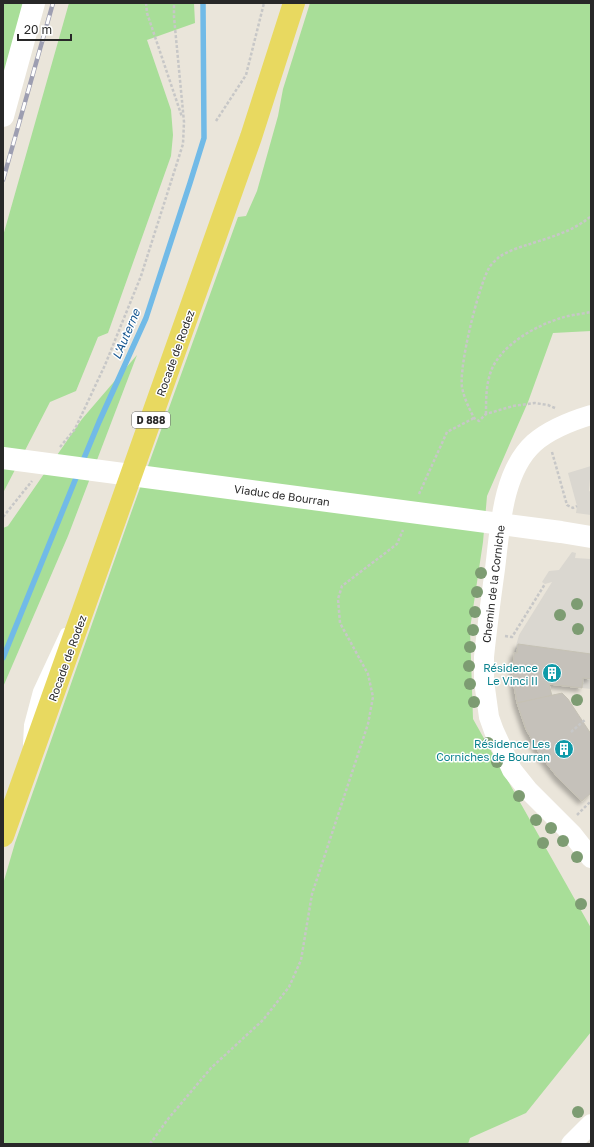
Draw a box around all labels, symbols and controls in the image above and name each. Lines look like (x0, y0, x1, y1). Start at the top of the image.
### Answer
scale bar (18, 16, 71, 42)
text: 20 m (24, 22, 52, 37)
water label: L'Auterne (109, 306, 144, 361)
street label: Rocade de Rodez (153, 308, 197, 398)
road number: D 888 (132, 412, 170, 428)
street label: Viaduc de Bourran (233, 482, 331, 508)
street label: Chemin de la Corniche (479, 524, 507, 644)
street label: Rocade de Rodez (45, 613, 89, 703)
place label: Résidence Le Vinci II (483, 661, 538, 687)
building icon: Résidence Le Vinci II (541, 662, 563, 684)
place label: Résidence Les Corniches de Bourran (436, 737, 550, 763)
building icon: Résidence Les Corniches de Bourran (553, 738, 575, 760)

